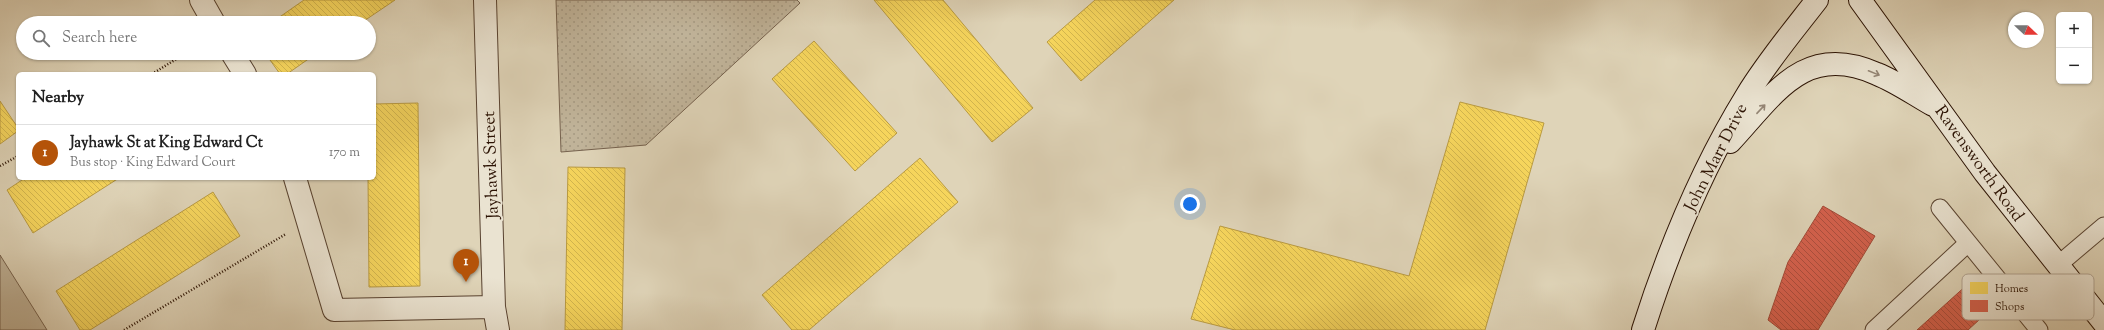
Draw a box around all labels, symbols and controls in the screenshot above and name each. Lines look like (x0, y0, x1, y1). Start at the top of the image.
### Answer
north arrow (2008, 12, 2044, 48)
map controls (2056, 12, 2092, 84)
button: + (2056, 12, 2092, 48)
search box (16, 16, 376, 60)
icon: search (30, 27, 52, 49)
text: Search here (62, 28, 137, 49)
button: − (2056, 48, 2092, 84)
one-way arrow (1867, 69, 1879, 77)
text: Nearby (32, 86, 84, 110)
street label: John Marr Drive (1679, 100, 1754, 217)
street label: Ravensworth Road (1928, 101, 2029, 228)
one-way arrow (1757, 103, 1766, 114)
street label: Jayhawk Street (478, 110, 506, 220)
text: Jayhawk St at King Edward Ct (70, 133, 263, 154)
text: 1 (43, 144, 47, 162)
text: 170 m (329, 144, 360, 162)
text: Bus stop · King Edward Court (70, 154, 236, 172)
your location (1180, 194, 1200, 214)
pin: 1 (453, 249, 479, 282)
legend (1962, 274, 2094, 320)
text: Homes (1995, 281, 2028, 297)
text: Shops (1995, 299, 2024, 315)

